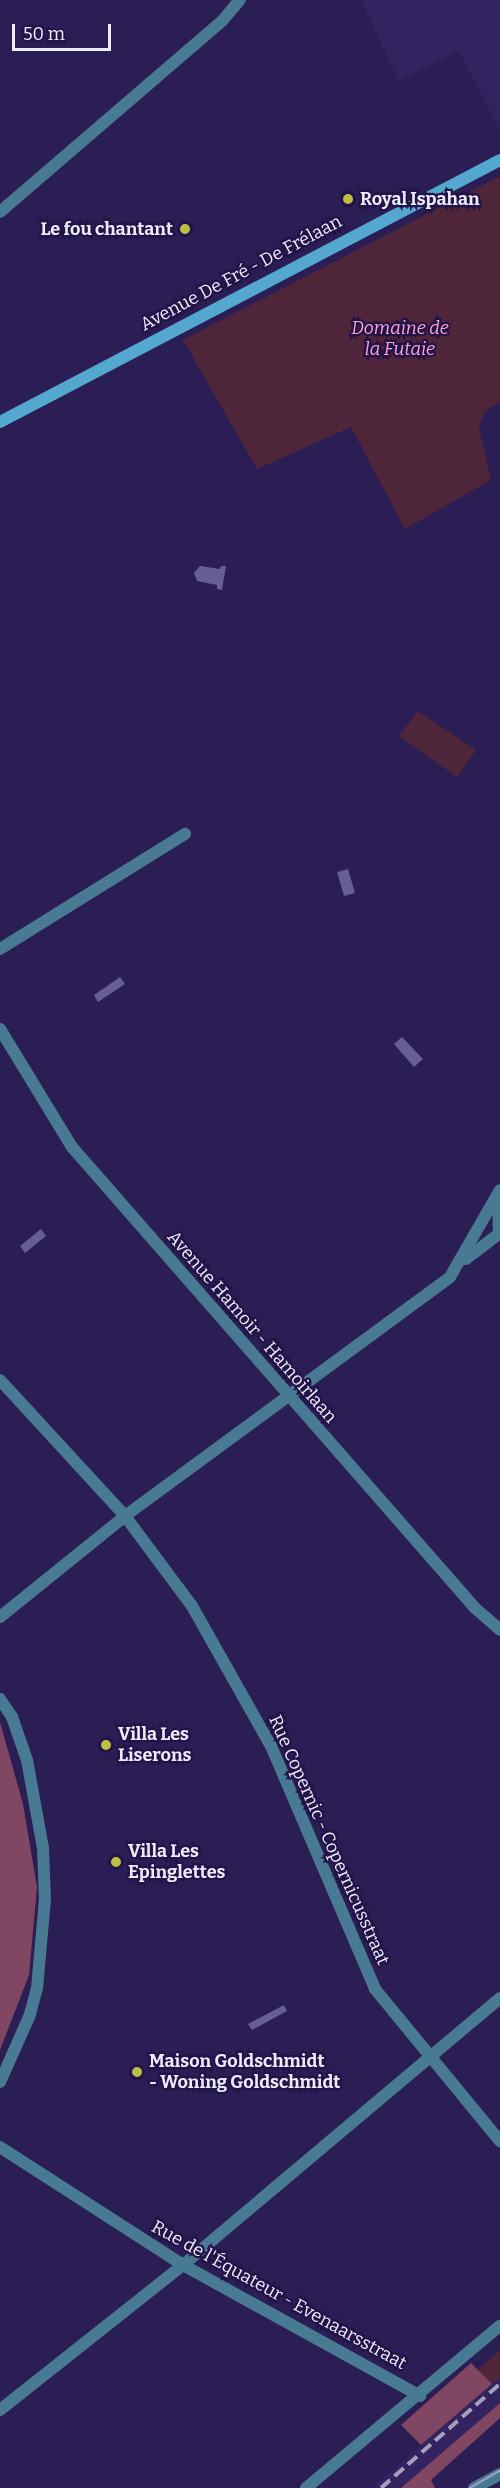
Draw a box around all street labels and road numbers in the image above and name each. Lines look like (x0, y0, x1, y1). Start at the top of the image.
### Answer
street label: Avenue De Fré - De Frélaan (136, 211, 346, 335)
street label: Avenue Hamoir - Hamoirlaan (163, 1227, 341, 1427)
street label: Rue Copernic - Copernicusstraat (264, 1712, 394, 1968)
street label: Rue de l'Équateur - Evenaarsstraat (148, 2216, 410, 2374)

